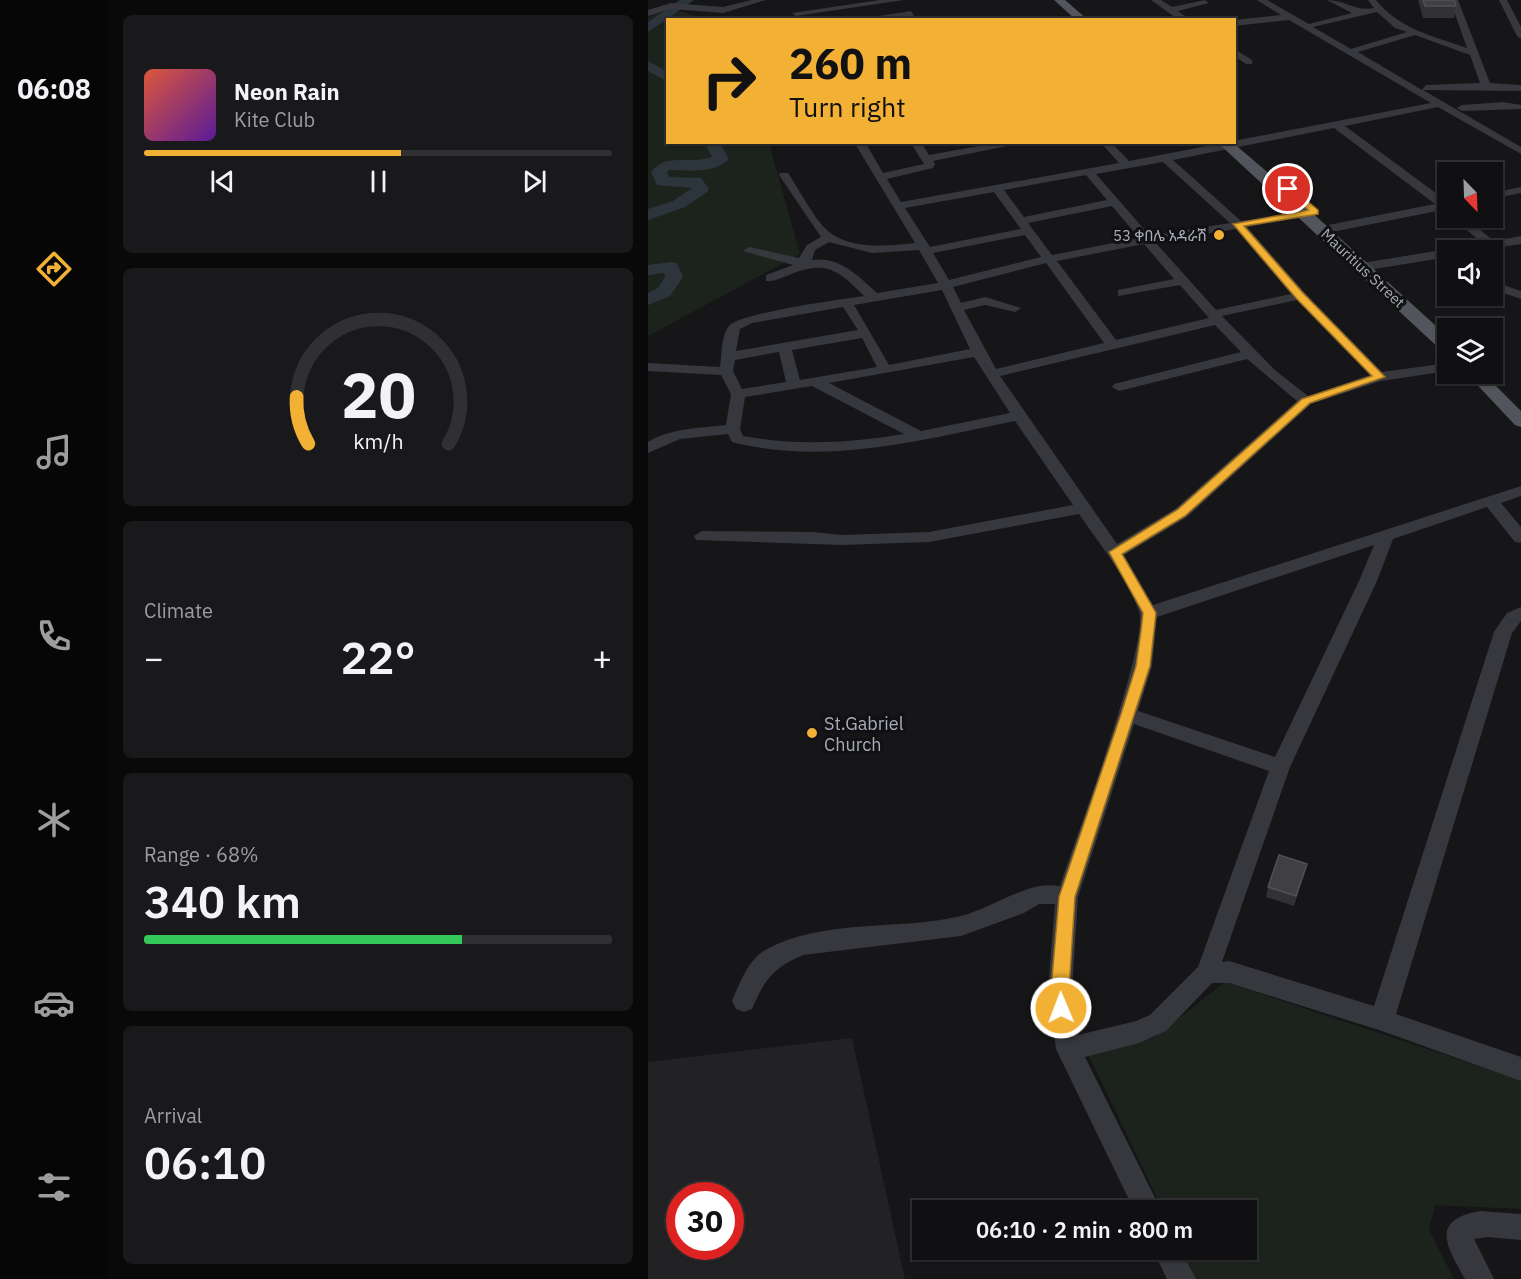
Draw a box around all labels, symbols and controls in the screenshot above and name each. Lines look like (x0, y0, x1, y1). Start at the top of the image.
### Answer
text: 260 m (789, 36, 912, 91)
icon: right (690, 42, 768, 120)
text: 06:08 (17, 71, 91, 106)
text: Neon Rain (234, 77, 340, 106)
text: Turn right (789, 89, 906, 124)
text: Kite Club (234, 106, 315, 133)
north arrow (1437, 162, 1503, 228)
map controls (1437, 162, 1503, 384)
pin (1262, 163, 1313, 214)
icon: previous (206, 165, 239, 198)
icon: pause (362, 165, 395, 198)
icon: next (518, 165, 551, 198)
icon: arrive (1271, 172, 1304, 205)
street label: Mauritius Street (1317, 224, 1409, 312)
place label: 53 ቀበሌ አዳራሽ (1113, 226, 1207, 245)
marker: 53 ቀበሌ አዳራሽ (1212, 228, 1226, 242)
button: sound (1437, 240, 1503, 306)
icon: directions (33, 248, 75, 290)
button: layers (1437, 318, 1503, 384)
text: 20 (341, 354, 415, 435)
text: km/h (353, 427, 403, 455)
icon: music (33, 431, 75, 473)
text: Climate (144, 597, 213, 624)
icon: phone (33, 615, 75, 657)
text: 22° (340, 628, 416, 686)
text: − (144, 636, 164, 679)
text: + (592, 636, 612, 679)
place label: St.Gabriel Church (824, 712, 904, 756)
marker: St.Gabriel Church (805, 726, 819, 740)
icon: climate (33, 799, 75, 841)
text: Range · 68% (144, 841, 259, 868)
text: 340 km (144, 872, 301, 930)
position arrow (1029, 976, 1093, 1040)
icon: car (33, 982, 75, 1024)
text: Arrival (144, 1102, 202, 1129)
text: 06:10 (144, 1133, 266, 1191)
icon: filters (33, 1166, 75, 1208)
speed limit sign: 30 (666, 1182, 744, 1260)
text: 06:10 · 2 min · 800 m (976, 1215, 1193, 1244)

